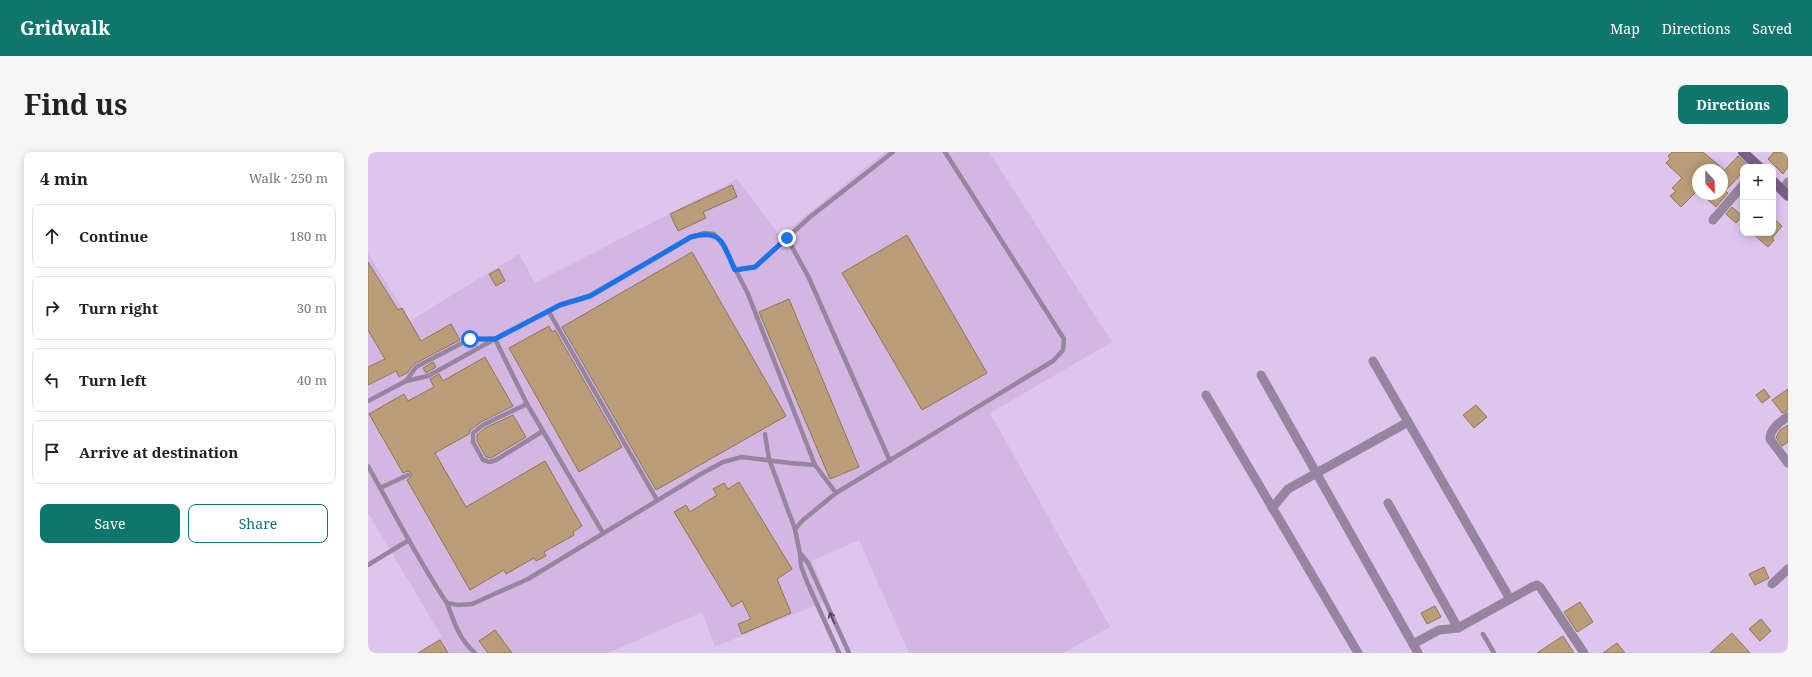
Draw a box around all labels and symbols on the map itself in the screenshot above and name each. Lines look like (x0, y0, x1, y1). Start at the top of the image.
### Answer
north arrow (1692, 164, 1728, 200)
route end (778, 229, 796, 247)
route start (461, 330, 479, 348)
one-way arrow (828, 612, 835, 624)

